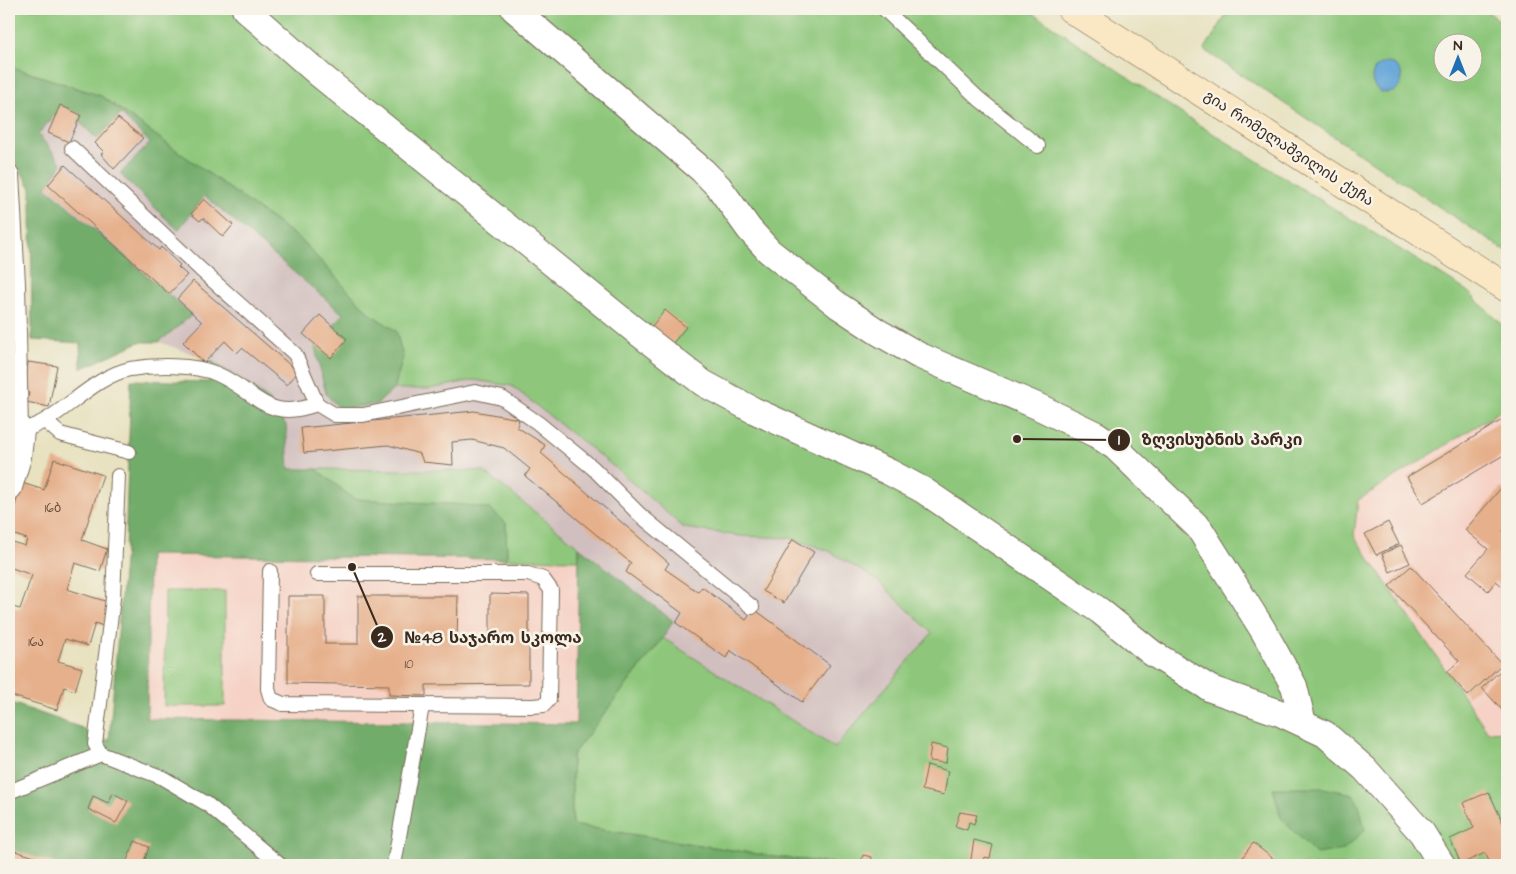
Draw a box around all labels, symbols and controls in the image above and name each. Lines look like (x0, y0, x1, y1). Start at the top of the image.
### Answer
north arrow (1434, 32, 1484, 82)
text: N (1454, 36, 1463, 56)
street label: გია რომელაშვილის ქუჩა (1200, 85, 1378, 211)
callout: ზღვისუბნის პარკი (1107, 424, 1313, 455)
text: ზღვისუბნის პარკი (1141, 429, 1303, 451)
text: 1 (1118, 430, 1120, 451)
house number: 16ბ (45, 500, 61, 517)
callout: №48 საჯარო სკოლა (369, 622, 591, 653)
text: 2 (377, 627, 387, 648)
text: №48 საჯარო სკოლა (404, 627, 582, 649)
house number: 16ა (28, 634, 44, 651)
house number: 10 (404, 656, 414, 673)

